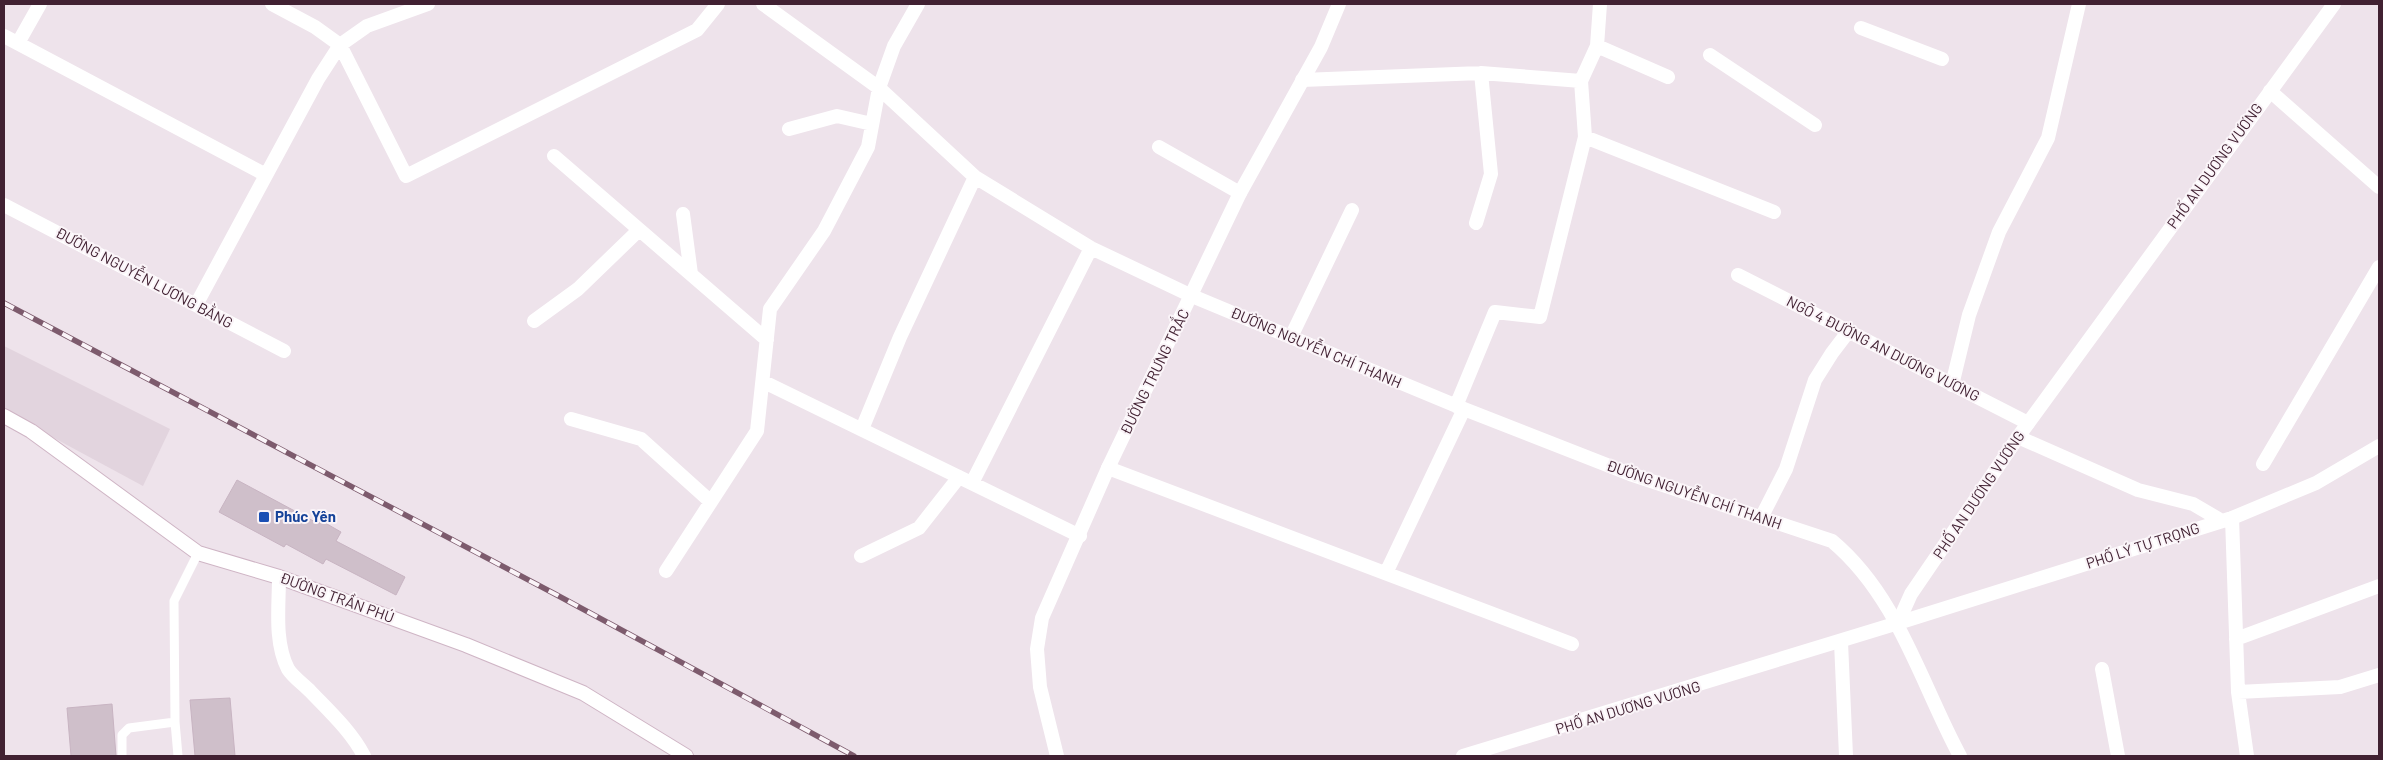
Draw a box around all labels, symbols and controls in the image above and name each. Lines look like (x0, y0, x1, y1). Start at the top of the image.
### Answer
street label: PHỐ AN DƯƠNG VƯƠNG (2162, 99, 2266, 232)
street label: ĐƯỜNG NGUYỄN LƯƠNG BẰNG (53, 221, 237, 332)
street label: NGÕ 4 ĐƯỜNG AN DƯƠNG VƯƠNG (1784, 291, 1983, 405)
street label: ĐƯỜNG NGUYỄN CHÍ THANH (1228, 302, 1405, 391)
street label: ĐƯỜNG TRƯNG TRẮC (1114, 305, 1192, 437)
street label: PHỐ AN DƯƠNG VƯƠNG (1928, 426, 2028, 562)
street label: ĐƯỜNG NGUYỄN CHÍ THANH (1604, 455, 1785, 533)
place label: Phúc Yên (275, 507, 336, 525)
marker: Phúc Yên (257, 510, 271, 524)
street label: PHỐ LÝ TỰ TRỌNG (2083, 517, 2202, 572)
street label: ĐƯỜNG TRẦN PHÚ (278, 567, 397, 626)
street label: PHỐ AN DƯƠNG VƯƠNG (1553, 675, 1702, 738)

